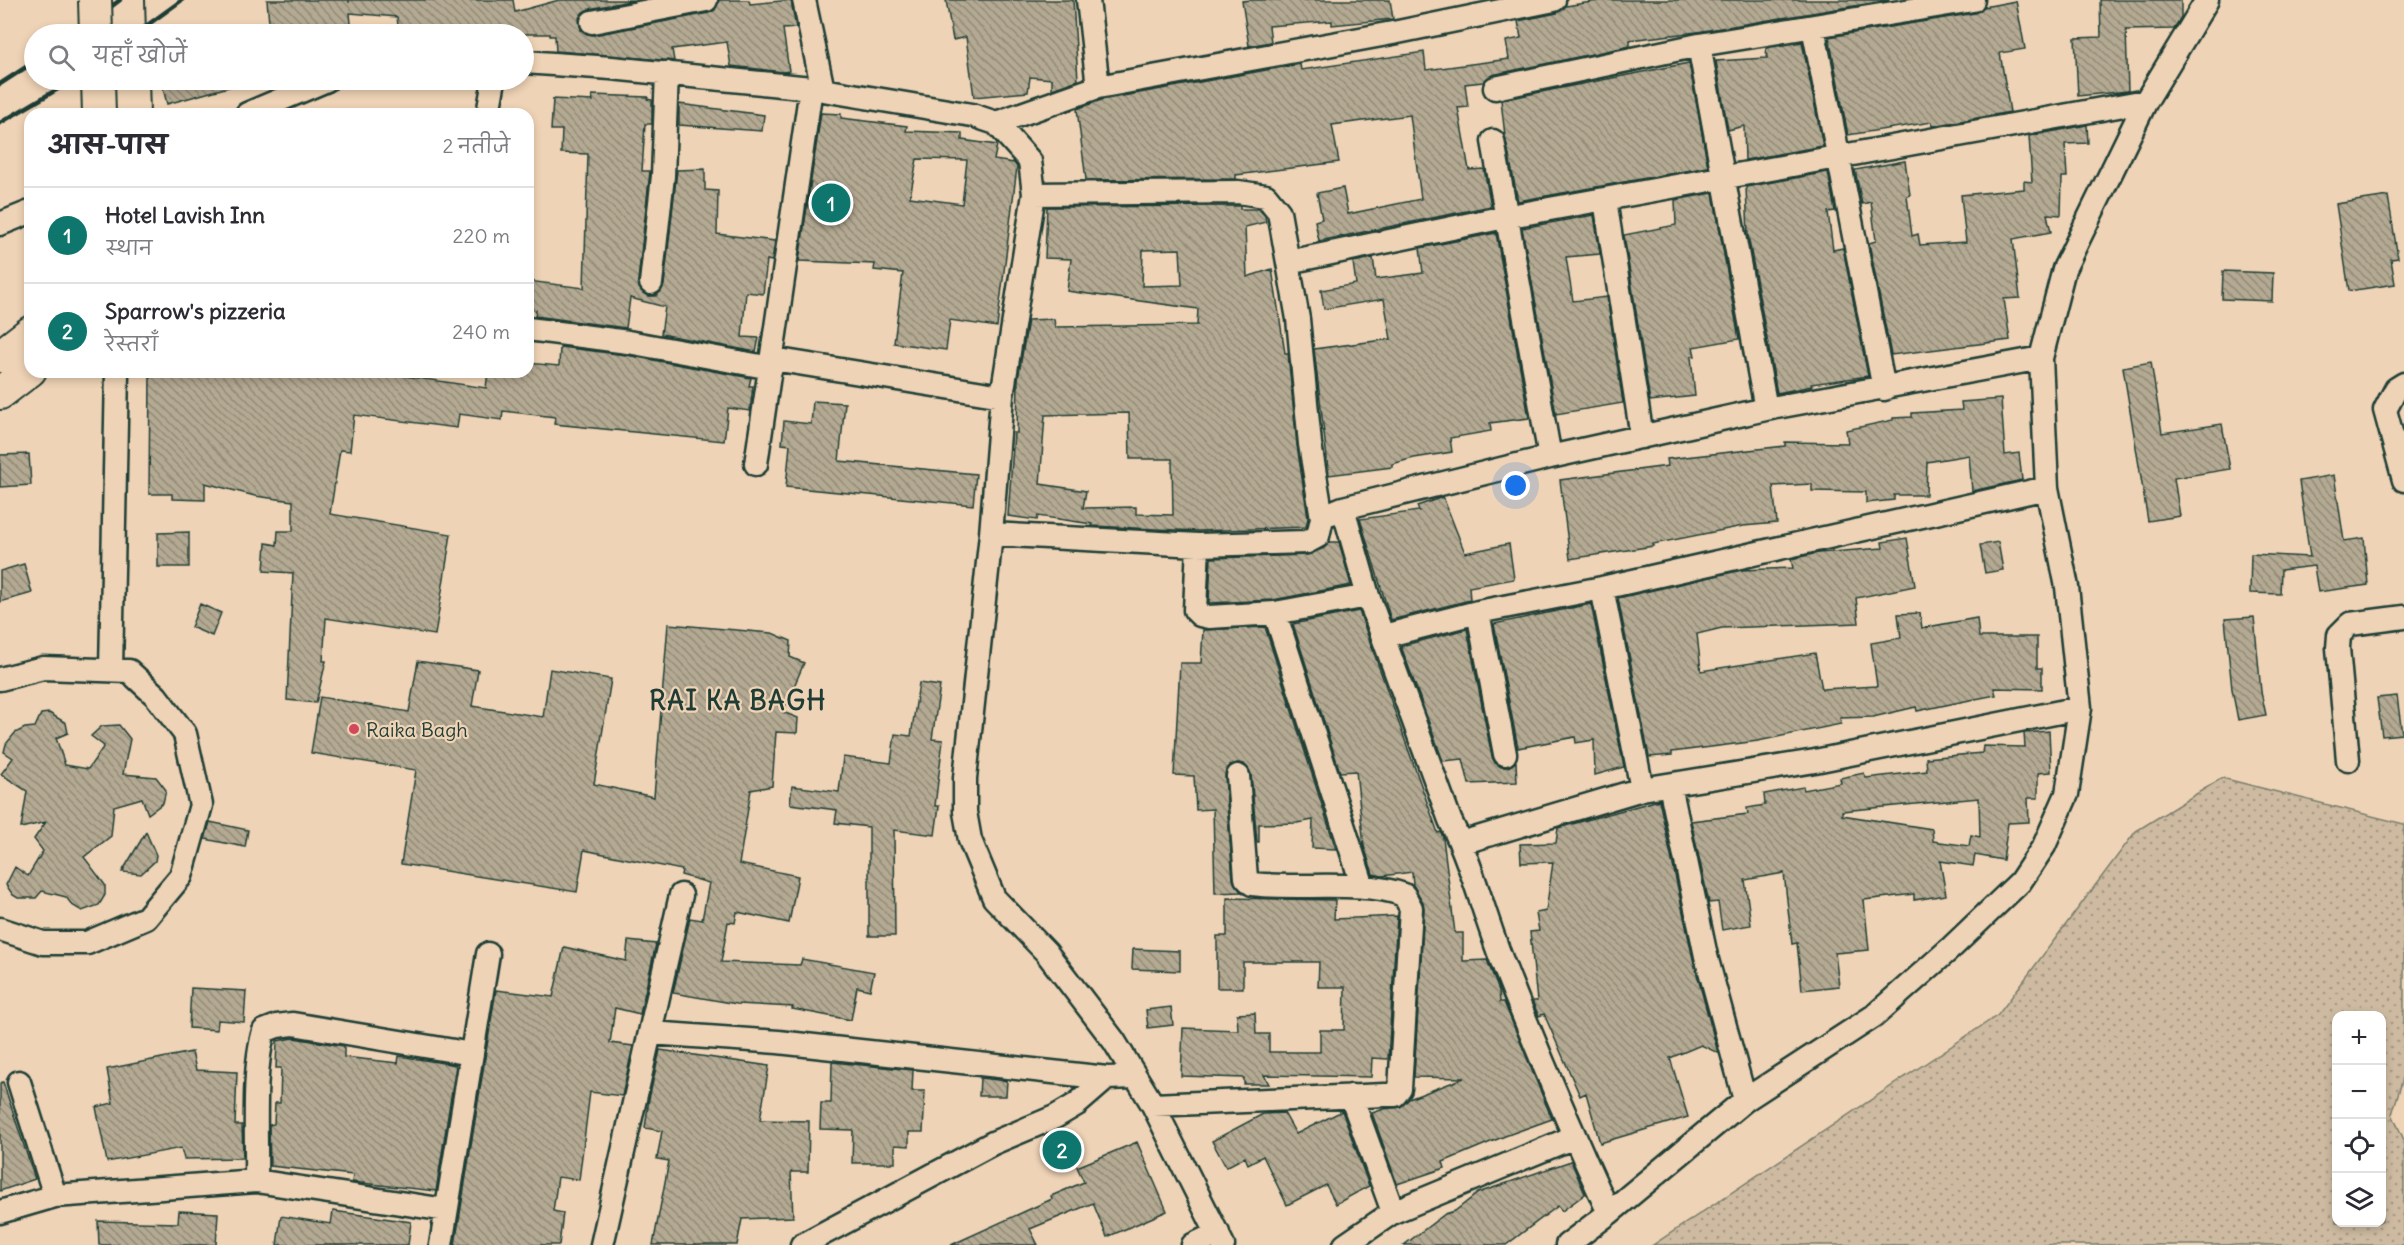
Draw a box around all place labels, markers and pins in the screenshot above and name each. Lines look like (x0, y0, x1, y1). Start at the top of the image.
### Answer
pin: 1 (812, 180, 850, 226)
place label: Raika Bagh (366, 717, 468, 742)
marker: Raika Bagh (347, 722, 361, 736)
pin: 2 (1042, 1128, 1082, 1172)

